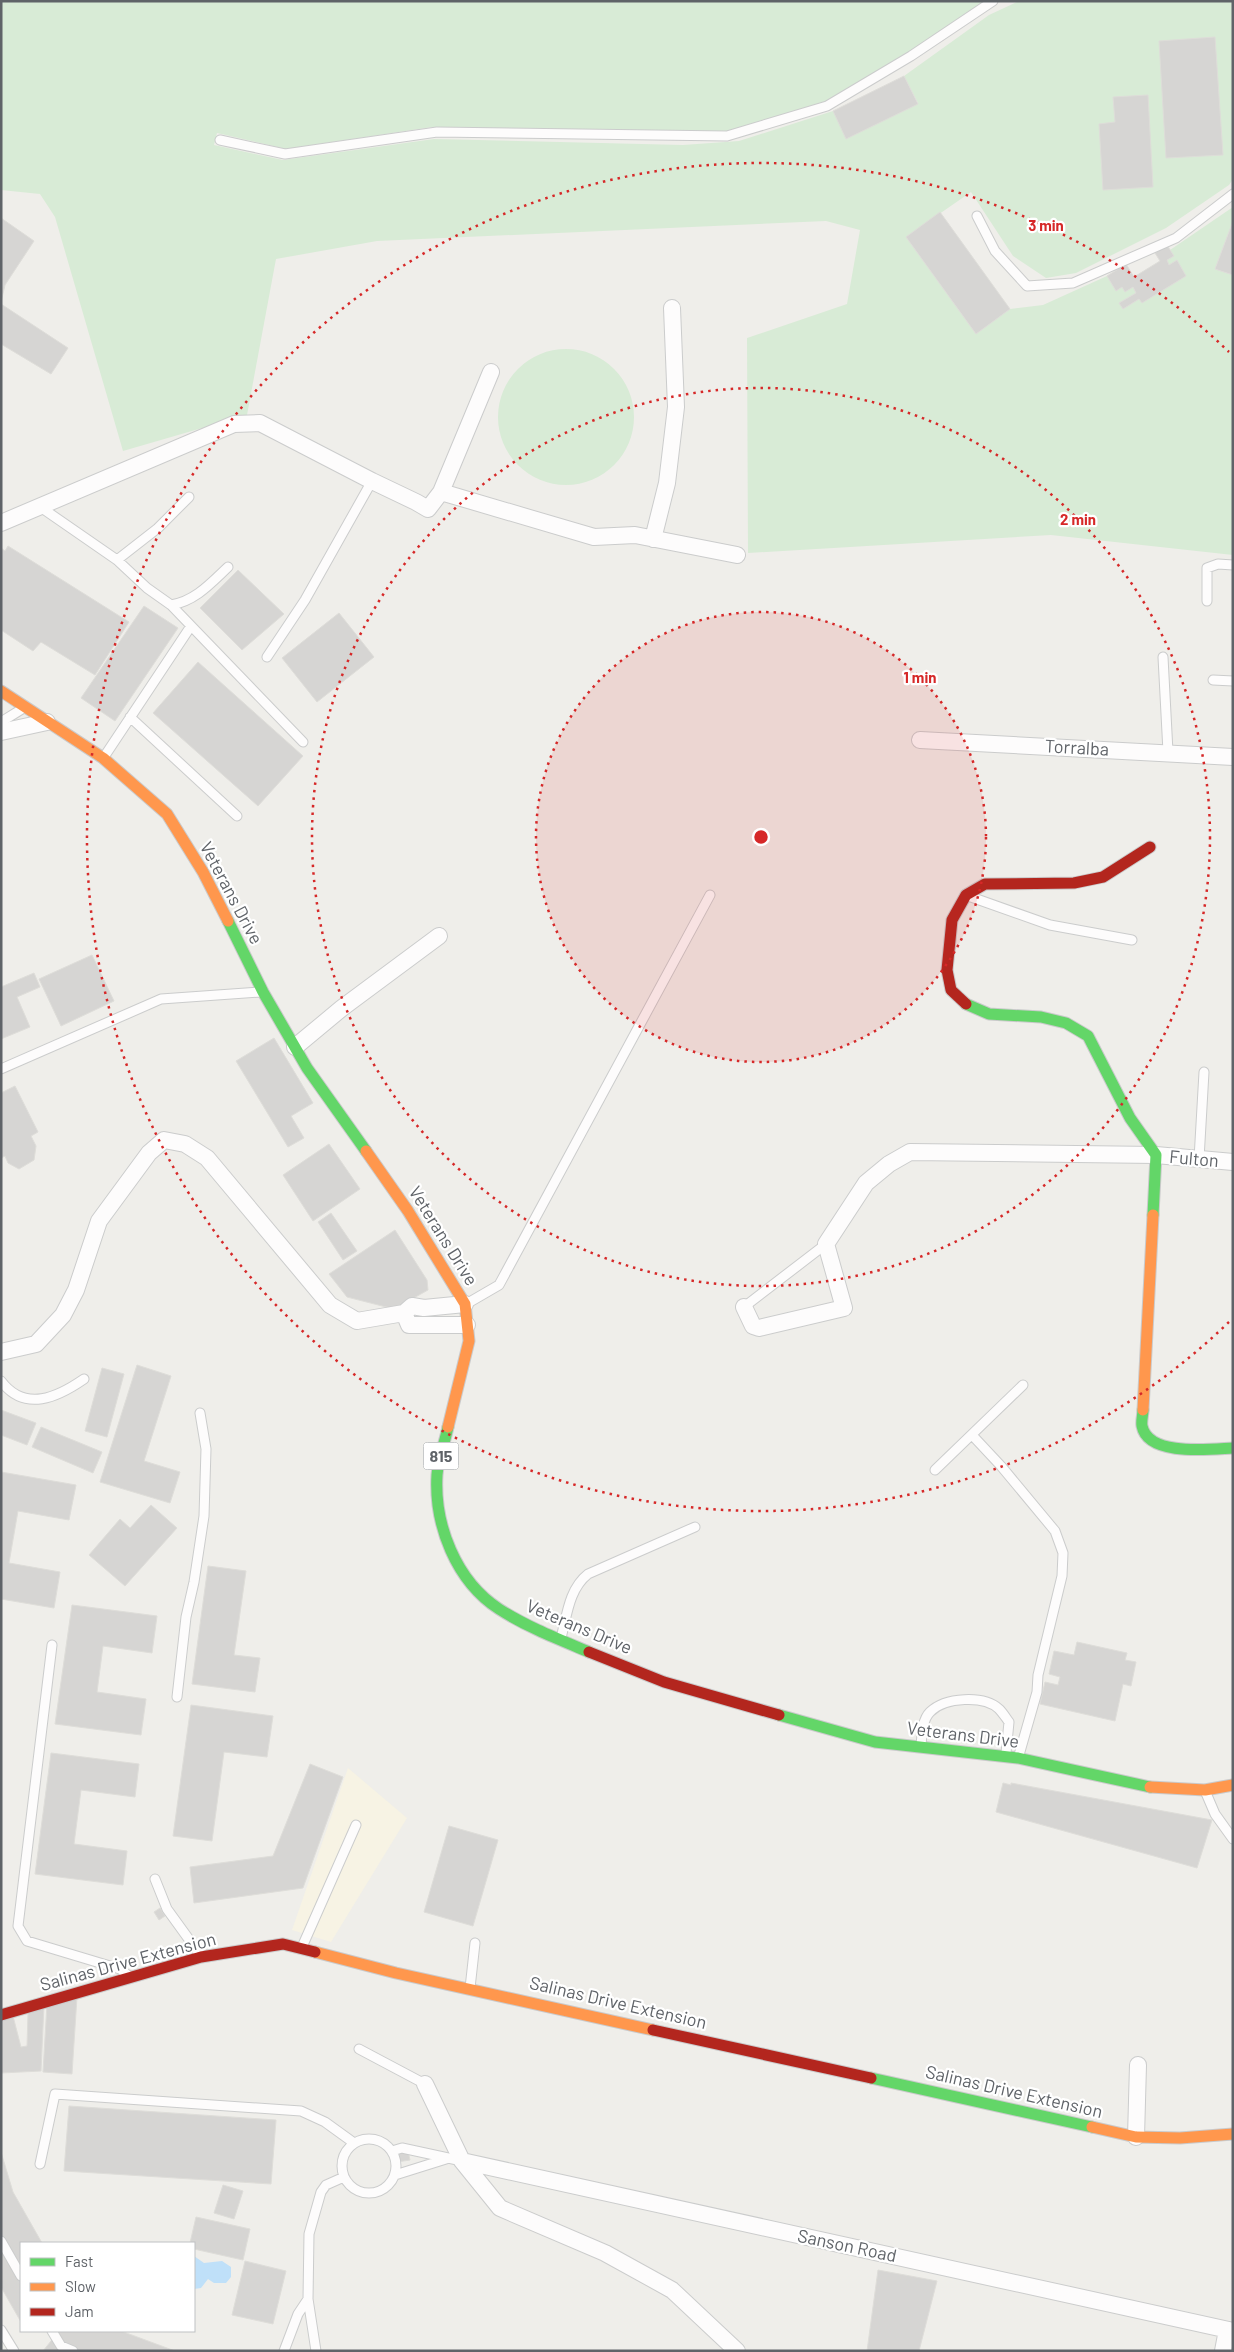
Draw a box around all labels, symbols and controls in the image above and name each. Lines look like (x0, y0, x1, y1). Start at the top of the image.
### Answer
text: 3 min (1028, 216, 1064, 234)
text: 2 min (1060, 510, 1096, 528)
text: 1 min (904, 668, 936, 686)
street label: Torralba (1044, 734, 1110, 760)
centre of rings (752, 828, 770, 846)
street label: Veterans Drive (196, 838, 268, 948)
street label: Fulton (1168, 1145, 1220, 1171)
street label: Veterans Drive (405, 1182, 483, 1289)
road number: 815 (424, 1442, 458, 1470)
street label: Veterans Drive (523, 1594, 636, 1658)
street label: Veterans Drive (906, 1716, 1020, 1752)
street label: Salinas Drive Extension (37, 1927, 218, 1995)
street label: Salinas Drive Extension (528, 1971, 709, 2033)
street label: Salinas Drive Extension (924, 2060, 1105, 2122)
street label: Sanson Road (796, 2224, 899, 2266)
legend (20, 2242, 195, 2332)
text: Fast (65, 2252, 93, 2270)
text: Slow (65, 2277, 96, 2295)
text: Jam (65, 2302, 94, 2320)

